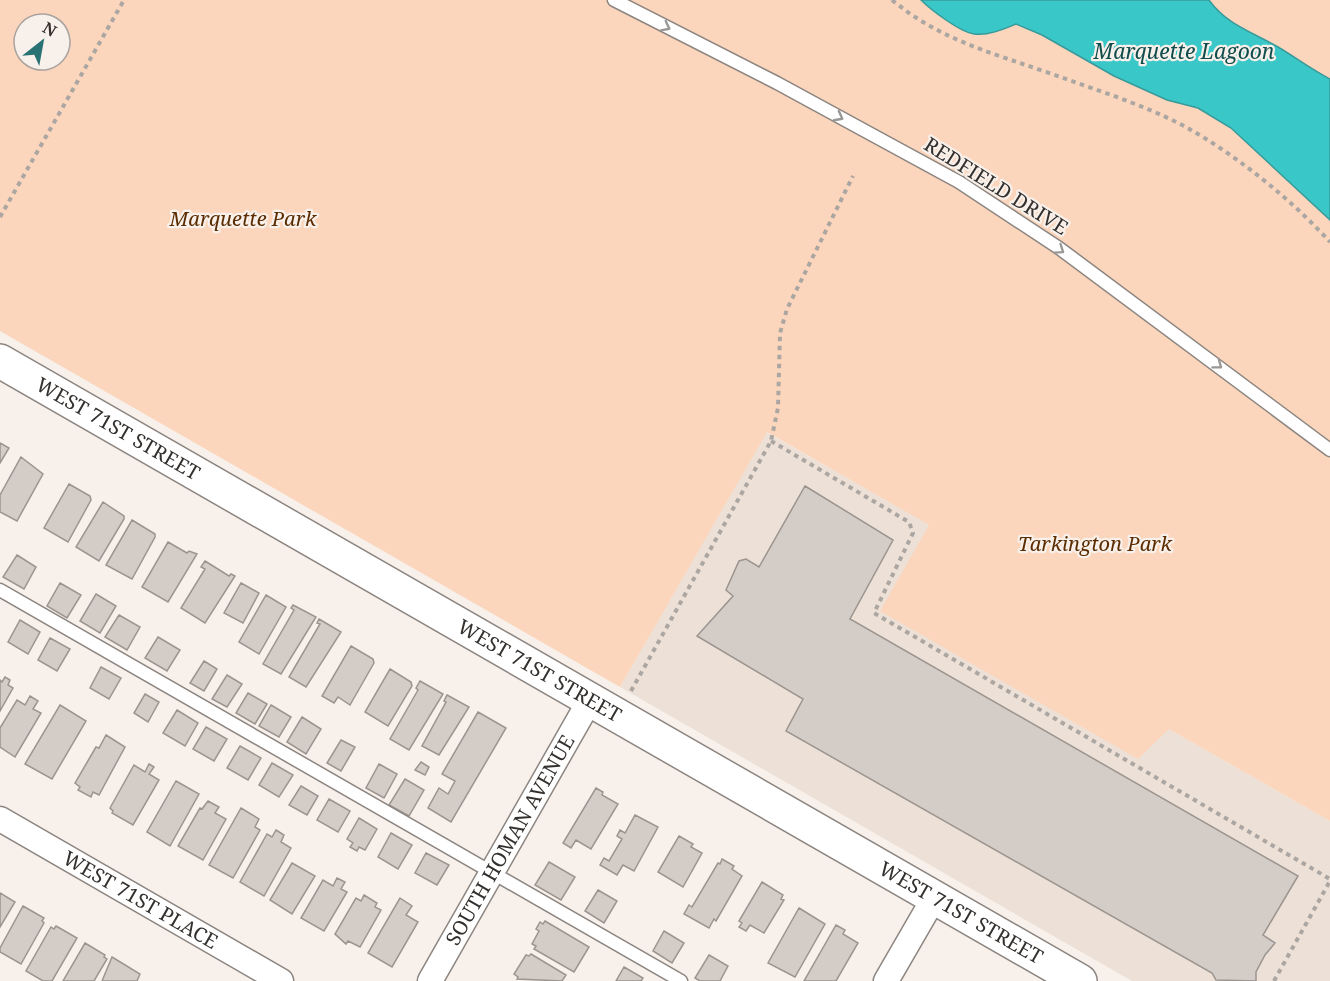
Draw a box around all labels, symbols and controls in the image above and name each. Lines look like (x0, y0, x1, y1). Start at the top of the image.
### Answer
north arrow (12, 12, 72, 72)
text: N (39, 16, 61, 42)
one-way arrow (660, 19, 671, 31)
water label: Marquette Lagoon (1093, 37, 1275, 65)
one-way arrow (833, 110, 844, 121)
street label: REDFIELD DRIVE (919, 130, 1073, 241)
park label: Marquette Park (169, 205, 317, 232)
one-way arrow (1054, 242, 1065, 253)
one-way arrow (1211, 357, 1222, 368)
street label: WEST 71ST STREET (31, 371, 205, 486)
park label: Tarkington Park (1018, 530, 1173, 557)
street label: WEST 71ST STREET (453, 613, 627, 728)
street label: SOUTH HOMAN AVENUE (439, 730, 580, 950)
street label: WEST 71ST PLACE (58, 844, 223, 955)
street label: WEST 71ST STREET (874, 854, 1048, 970)

